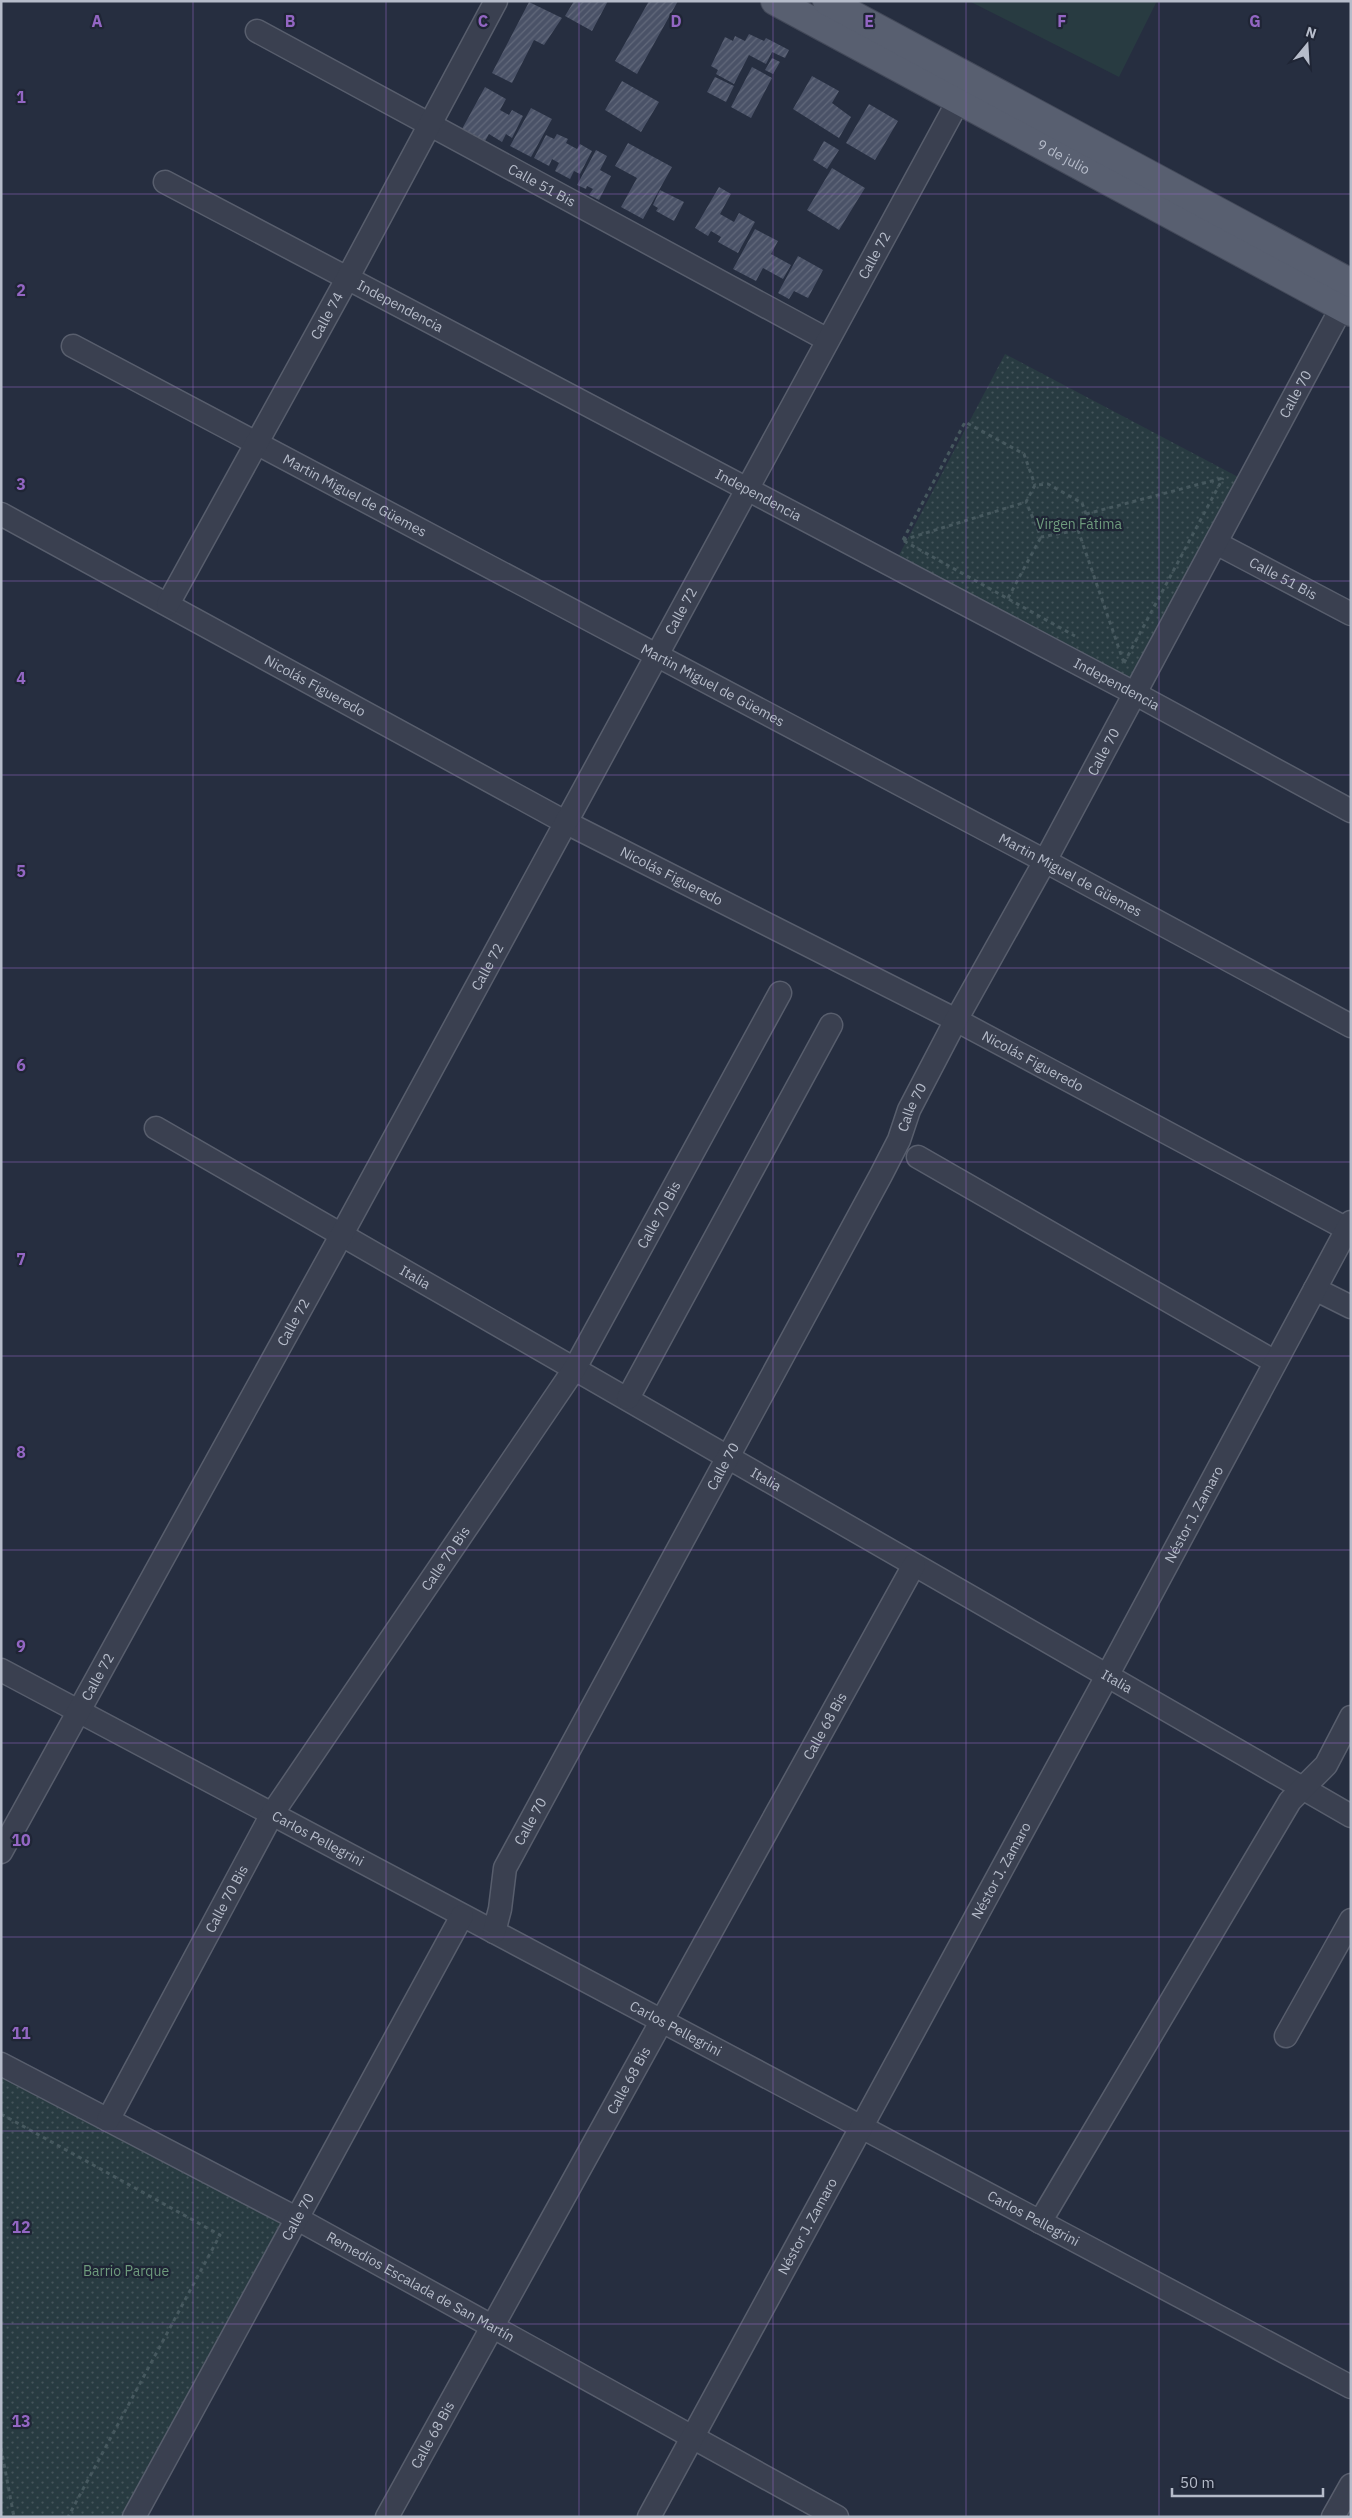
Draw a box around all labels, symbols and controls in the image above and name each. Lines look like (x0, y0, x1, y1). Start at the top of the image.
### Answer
text: A (92, 11, 103, 31)
text: B (285, 11, 296, 31)
text: C (478, 11, 488, 31)
text: D (670, 11, 682, 31)
text: E (864, 11, 874, 31)
text: F (1057, 11, 1067, 31)
text: G (1249, 11, 1261, 31)
north arrow (1282, 20, 1332, 70)
text: N (1303, 23, 1319, 43)
text: 1 (16, 87, 26, 107)
street label: 9 de julio (1034, 135, 1093, 178)
street label: Calle 51 Bis (505, 160, 579, 211)
street label: Calle 72 (854, 228, 895, 282)
street label: Independencia (354, 276, 447, 336)
text: 2 (16, 280, 26, 300)
street label: Calle 74 (306, 289, 347, 343)
street label: Calle 70 (1275, 367, 1315, 421)
street label: Martin Miguel de Güemes (280, 450, 430, 541)
street label: Independencia (712, 465, 805, 525)
text: 3 (16, 474, 26, 494)
park label: Virgen Fátima (1036, 515, 1122, 533)
street label: Calle 51 Bis (1246, 553, 1321, 604)
street label: Calle 72 (661, 584, 701, 638)
street label: Martin Miguel de Güemes (638, 640, 788, 730)
street label: Nicolás Figueredo (261, 651, 369, 721)
street label: Independencia (1071, 654, 1163, 715)
text: 4 (16, 668, 26, 688)
street label: Calle 70 (1083, 725, 1124, 779)
street label: Martin Miguel de Güemes (996, 829, 1145, 921)
street label: Nicolás Figueredo (617, 842, 726, 909)
text: 5 (16, 861, 26, 881)
street label: Calle 72 (467, 940, 508, 994)
street label: Nicolás Figueredo (979, 1027, 1087, 1096)
text: 6 (16, 1055, 26, 1075)
street label: Calle 70 (893, 1080, 931, 1134)
street label: Calle 70 Bis (633, 1178, 685, 1252)
text: 7 (16, 1249, 26, 1269)
street label: Italia (396, 1261, 434, 1293)
street label: Calle 72 (273, 1295, 314, 1349)
street label: Calle 70 (703, 1439, 743, 1493)
text: 8 (16, 1442, 26, 1462)
street label: Italia (747, 1463, 785, 1496)
street label: Néstor J. Zamaro (1160, 1463, 1227, 1566)
street label: Calle 70 Bis (417, 1523, 474, 1594)
text: 9 (16, 1636, 26, 1656)
street label: Calle 72 (77, 1650, 118, 1704)
street label: Italia (1098, 1665, 1136, 1698)
street label: Calle 68 Bis (799, 1689, 851, 1763)
street label: Calle 70 (510, 1795, 550, 1848)
street label: Carlos Pellegrini (269, 1807, 367, 1870)
street label: Néstor J. Zamaro (967, 1819, 1035, 1922)
text: 10 (11, 1830, 31, 1850)
street label: Calle 70 Bis (201, 1862, 252, 1936)
street label: Carlos Pellegrini (627, 1997, 725, 2060)
text: 11 (11, 2023, 31, 2043)
street label: Calle 68 Bis (603, 2043, 655, 2117)
street label: Néstor J. Zamaro (774, 2175, 841, 2278)
street label: Carlos Pellegrini (984, 2187, 1083, 2250)
street label: Calle 70 (278, 2190, 318, 2244)
text: 12 (11, 2217, 31, 2237)
street label: Remedios Escalada de San Martín (323, 2228, 518, 2346)
park label: Barrio Parque (83, 2262, 169, 2280)
street label: Calle 68 Bis (407, 2398, 458, 2472)
text: 13 (11, 2411, 31, 2431)
scale bar (1172, 2466, 1323, 2498)
text: 50 m (1180, 2473, 1215, 2492)

